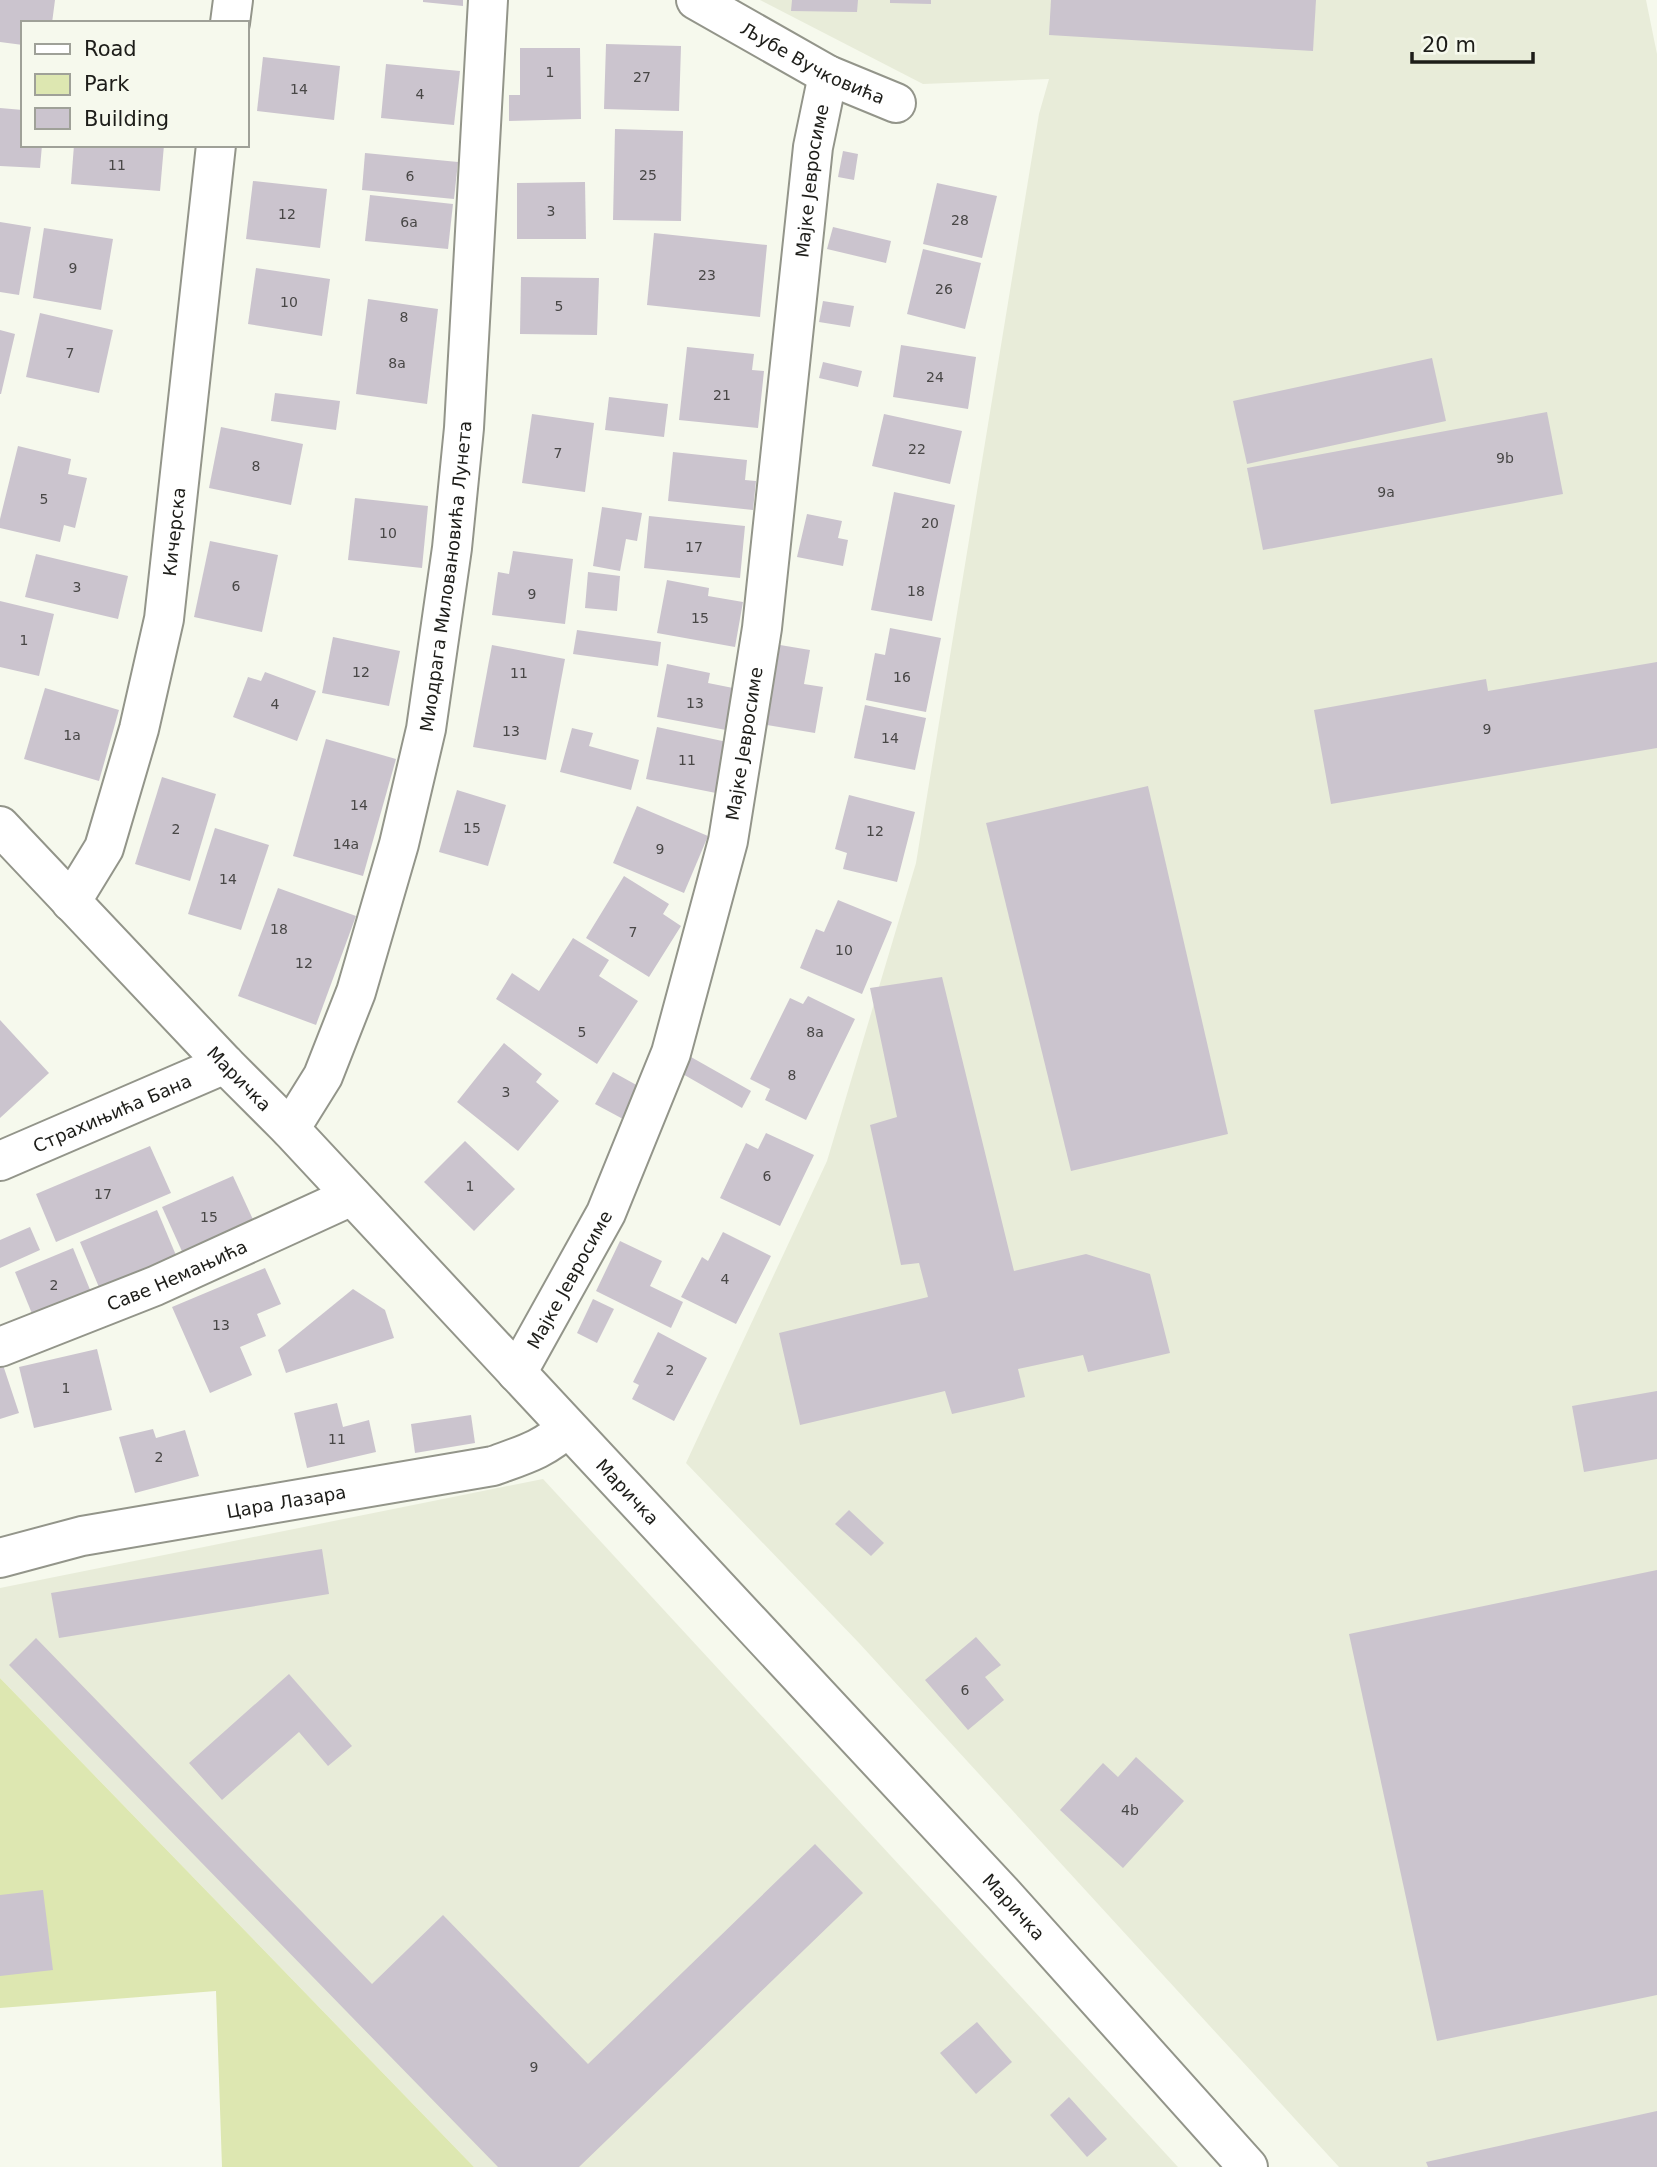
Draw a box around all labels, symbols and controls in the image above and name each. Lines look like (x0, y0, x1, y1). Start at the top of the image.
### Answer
street label: Љубе Вучковића (737, 17, 888, 108)
legend (21, 21, 248, 147)
scale bar (1412, 21, 1533, 65)
text: 20 m (1422, 33, 1476, 57)
text: Road (84, 37, 137, 61)
house number: 1 (546, 64, 554, 80)
house number: 27 (633, 69, 651, 85)
text: Park (84, 72, 130, 96)
house number: 14 (290, 81, 308, 97)
house number: 4 (416, 86, 425, 102)
street label: Мајке Јевросиме (791, 102, 832, 259)
text: Building (84, 107, 169, 131)
house number: 11 (108, 157, 126, 173)
house number: 25 (639, 167, 657, 183)
house number: 6 (406, 168, 415, 184)
house number: 3 (547, 203, 555, 219)
house number: 12 (278, 206, 296, 222)
house number: 28 (951, 212, 969, 228)
house number: 6a (400, 214, 418, 230)
house number: 9 (69, 260, 77, 276)
house number: 23 (698, 267, 716, 283)
house number: 26 (935, 281, 953, 297)
house number: 10 (280, 294, 298, 310)
house number: 5 (555, 298, 563, 314)
house number: 8 (400, 309, 408, 325)
house number: 7 (66, 345, 74, 361)
house number: 8a (388, 355, 406, 371)
house number: 24 (926, 369, 944, 385)
house number: 21 (713, 387, 731, 403)
street label: Миодрага Миловановића Лунета (415, 420, 475, 733)
house number: 22 (908, 441, 926, 457)
house number: 7 (554, 445, 562, 461)
house number: 9b (1496, 450, 1514, 466)
house number: 8 (252, 458, 260, 474)
house number: 9a (1377, 484, 1395, 500)
street label: Кичерска (158, 486, 189, 577)
house number: 5 (40, 491, 48, 507)
house number: 20 (921, 515, 939, 531)
house number: 10 (379, 525, 397, 541)
house number: 17 (685, 539, 703, 555)
house number: 6 (232, 578, 241, 594)
house number: 3 (73, 579, 81, 595)
house number: 18 (907, 583, 925, 599)
house number: 9 (528, 586, 536, 602)
house number: 15 (691, 610, 709, 626)
house number: 1 (20, 632, 28, 648)
house number: 12 (352, 664, 370, 680)
house number: 11 (510, 665, 528, 681)
street label: Мајке Јевросиме (721, 665, 766, 822)
house number: 16 (893, 669, 911, 685)
house number: 13 (686, 695, 704, 711)
house number: 4 (271, 696, 280, 712)
house number: 9 (1483, 721, 1491, 737)
house number: 13 (502, 723, 520, 739)
house number: 1a (63, 727, 81, 743)
house number: 14 (881, 730, 899, 746)
house number: 11 (678, 752, 696, 768)
house number: 14 (350, 797, 368, 813)
house number: 15 (463, 820, 481, 836)
house number: 2 (172, 821, 180, 837)
house number: 12 (866, 823, 884, 839)
house number: 14a (333, 836, 359, 852)
house number: 9 (656, 841, 664, 857)
house number: 14 (219, 871, 237, 887)
house number: 18 (270, 921, 288, 937)
house number: 7 (629, 924, 637, 940)
house number: 10 (835, 942, 853, 958)
house number: 12 (295, 955, 313, 971)
house number: 5 (578, 1024, 586, 1040)
house number: 8a (806, 1024, 824, 1040)
street label: Маричка (203, 1042, 276, 1115)
house number: 8 (788, 1067, 796, 1083)
street label: Страхињића Бана (30, 1069, 194, 1156)
house number: 3 (502, 1084, 510, 1100)
house number: 6 (763, 1168, 772, 1184)
house number: 1 (466, 1178, 474, 1194)
house number: 17 (94, 1186, 112, 1202)
street label: Мајке Јевросиме (522, 1207, 616, 1352)
house number: 15 (200, 1209, 218, 1225)
street label: Саве Немањића (104, 1235, 250, 1314)
house number: 4 (721, 1271, 730, 1287)
house number: 2 (50, 1277, 58, 1293)
house number: 13 (212, 1317, 230, 1333)
house number: 2 (666, 1362, 674, 1378)
house number: 1 (62, 1380, 70, 1396)
house number: 11 (328, 1431, 346, 1447)
house number: 2 (155, 1449, 163, 1465)
street label: Маричка (592, 1454, 664, 1529)
street label: Цара Лазара (225, 1481, 348, 1522)
house number: 6 (961, 1682, 970, 1698)
house number: 4b (1121, 1802, 1139, 1818)
street label: Маричка (979, 1869, 1050, 1944)
house number: 9 (530, 2059, 538, 2075)

